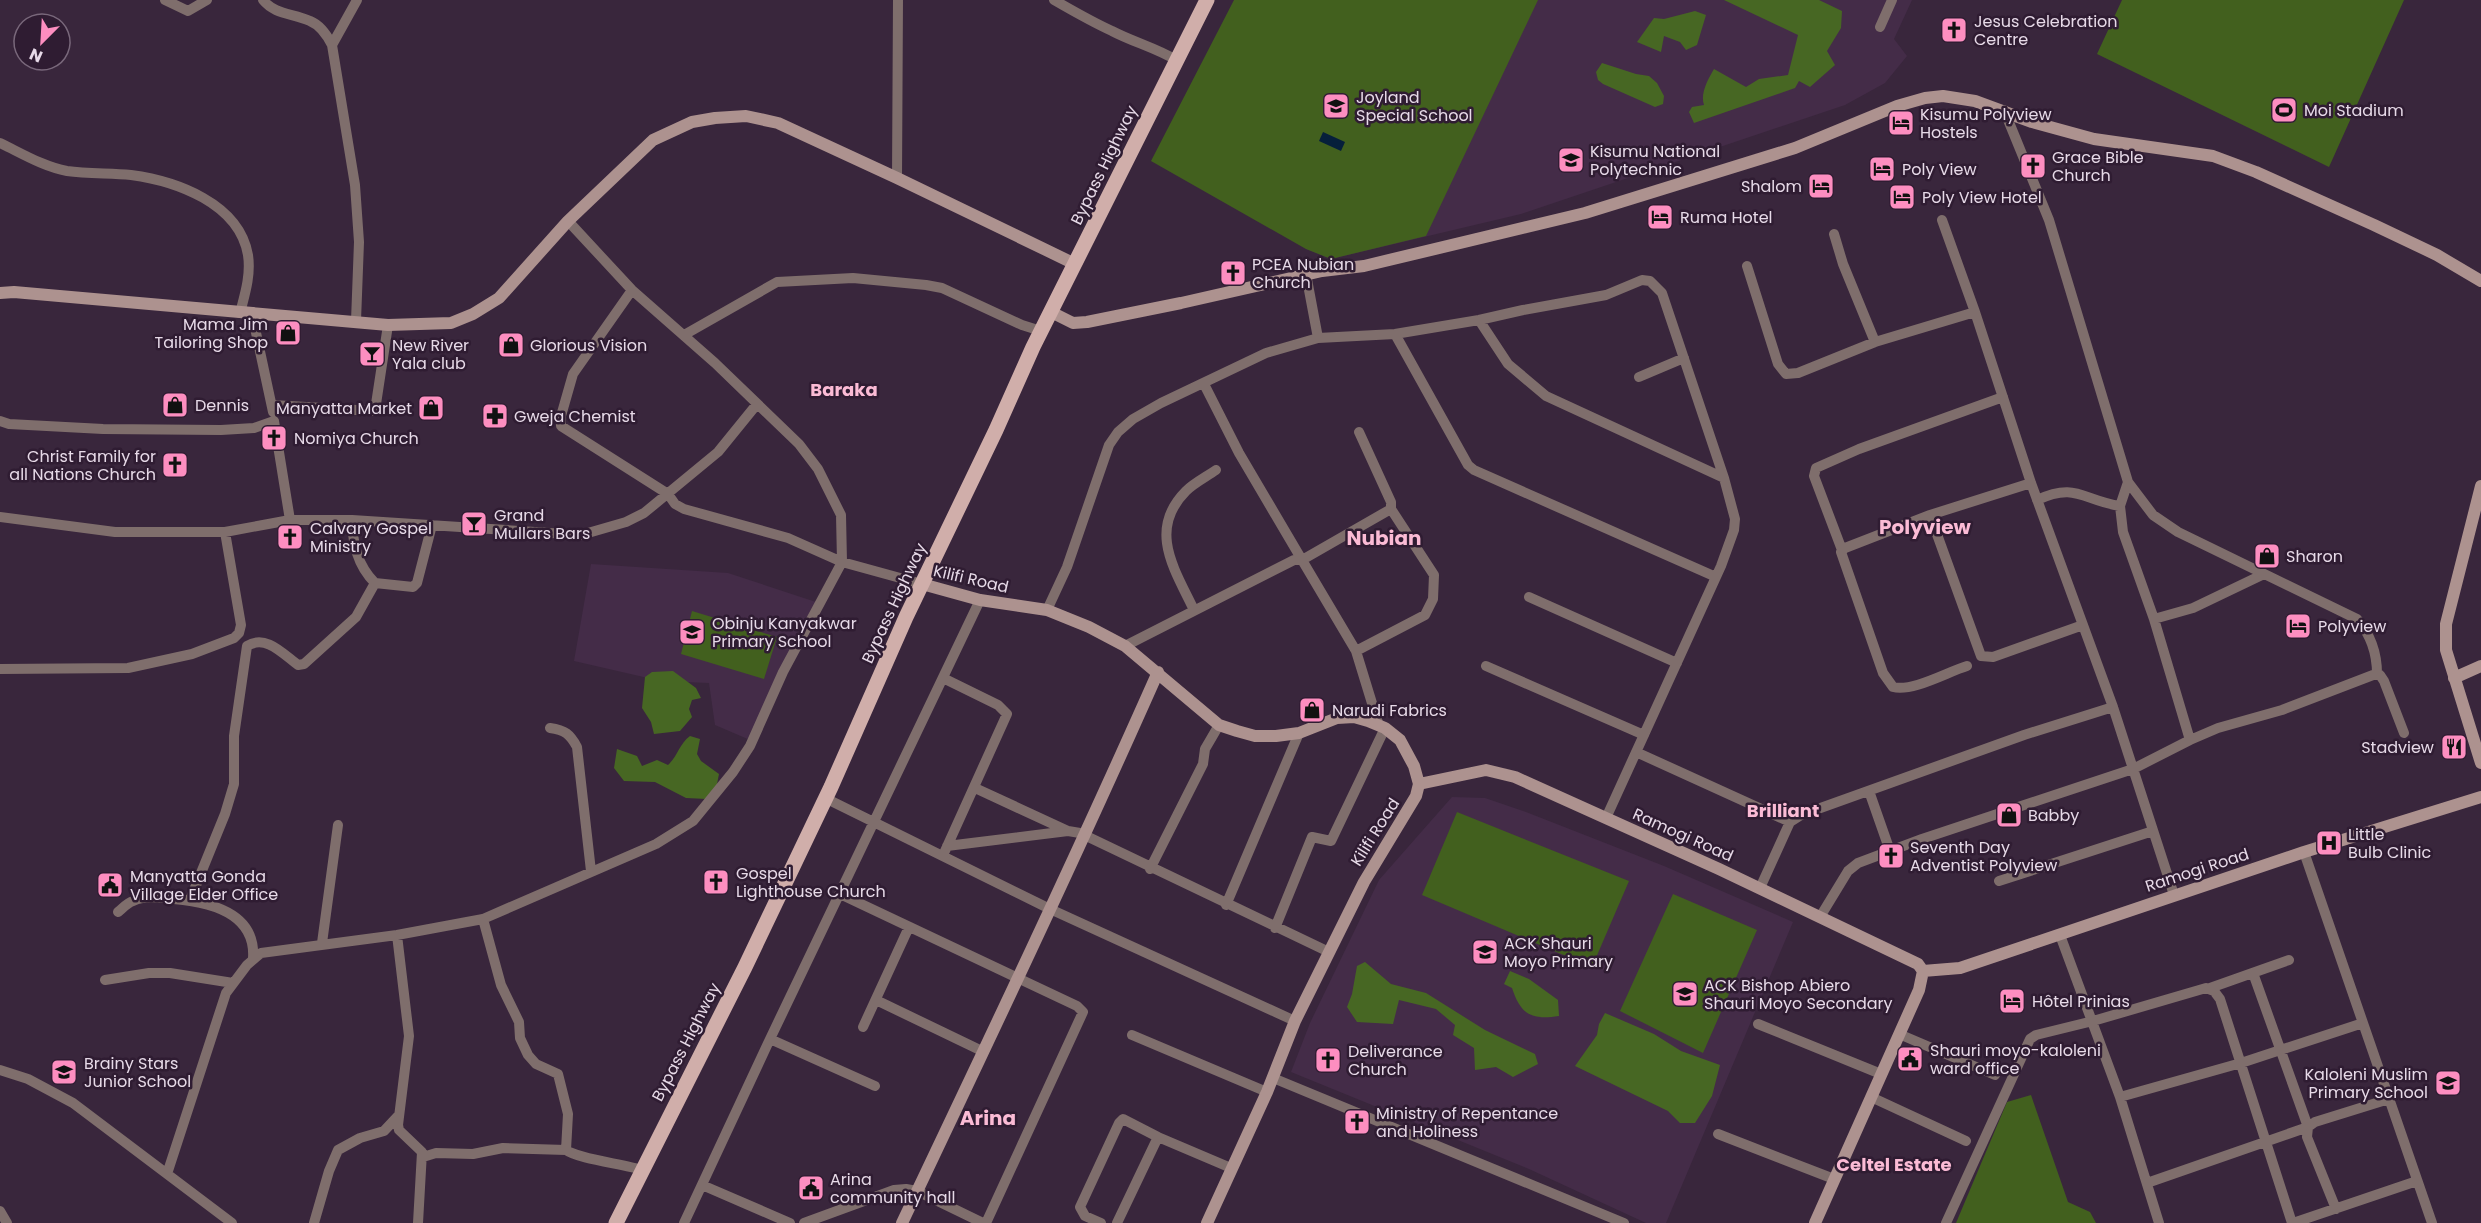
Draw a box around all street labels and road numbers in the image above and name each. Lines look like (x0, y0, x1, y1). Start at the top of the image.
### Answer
street label: Bypass Highway (1065, 101, 1143, 229)
street label: Bypass Highway (856, 539, 932, 667)
street label: Kilifi Road (931, 559, 1011, 599)
street label: Kilifi Road (1345, 793, 1405, 871)
street label: Ramogi Road (1629, 803, 1737, 867)
street label: Ramogi Road (2142, 842, 2252, 898)
street label: Bypass Highway (646, 979, 726, 1105)

